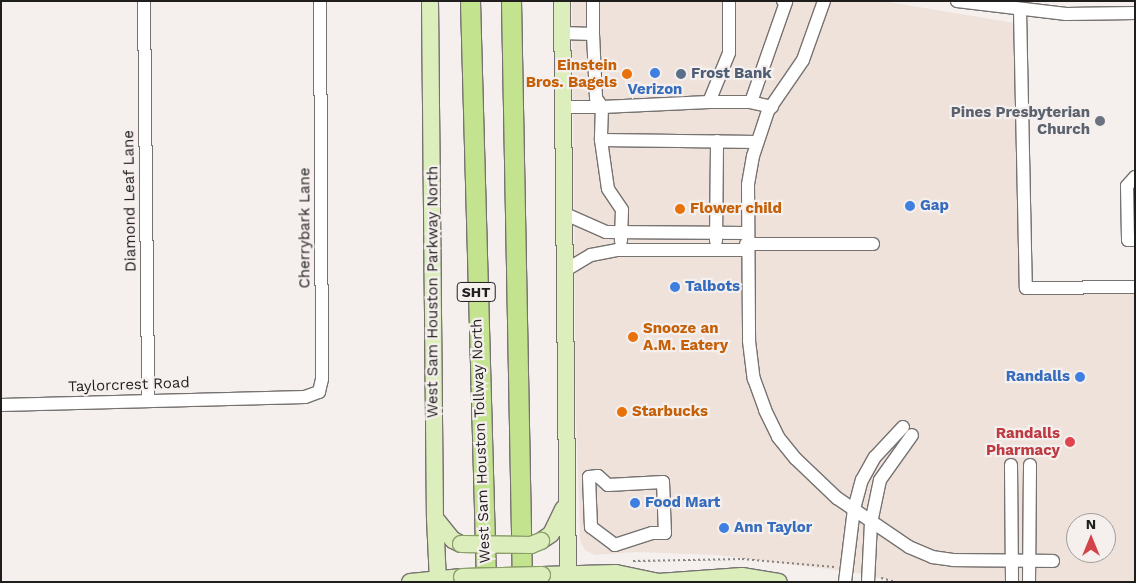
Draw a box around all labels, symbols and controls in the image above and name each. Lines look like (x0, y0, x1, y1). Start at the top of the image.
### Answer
place label: Einstein Bros. Bagels (526, 56, 617, 91)
place label: Frost Bank (691, 65, 772, 83)
marker: Verizon (649, 67, 661, 79)
marker: Einstein Bros. Bagels (621, 68, 633, 80)
marker: Frost Bank (675, 68, 687, 80)
place label: Verizon (628, 81, 682, 99)
place label: Pines Presbyterian Church (951, 103, 1090, 138)
marker: Pines Presbyterian Church (1094, 115, 1106, 127)
street label: Diamond Leaf Lane (120, 130, 140, 272)
street label: West Sam Houston Parkway North (424, 166, 442, 418)
street label: Cherrybark Lane (296, 167, 314, 289)
place label: Gap (920, 197, 949, 215)
place label: Flower child (690, 200, 782, 218)
marker: Gap (904, 200, 916, 212)
marker: Flower child (674, 203, 686, 215)
place label: Talbots (685, 278, 740, 296)
road number: SHT (456, 280, 496, 304)
marker: Talbots (669, 281, 681, 293)
street label: West Sam Houston Tollway North (468, 318, 494, 564)
place label: Snooze an A.M. Eatery (643, 319, 728, 354)
marker: Snooze an A.M. Eatery (627, 331, 639, 343)
place label: Randalls (1006, 368, 1070, 386)
marker: Randalls (1074, 371, 1086, 383)
street label: Taylorcrest Road (68, 374, 190, 396)
place label: Starbucks (632, 403, 708, 421)
marker: Starbucks (616, 406, 628, 418)
place label: Randalls Pharmacy (986, 424, 1060, 459)
marker: Randalls Pharmacy (1064, 436, 1076, 448)
place label: Food Mart (645, 494, 720, 512)
marker: Food Mart (629, 497, 641, 509)
north arrow (1066, 513, 1116, 563)
text: N (1086, 516, 1096, 532)
place label: Ann Taylor (734, 519, 813, 537)
marker: Ann Taylor (718, 522, 730, 534)

